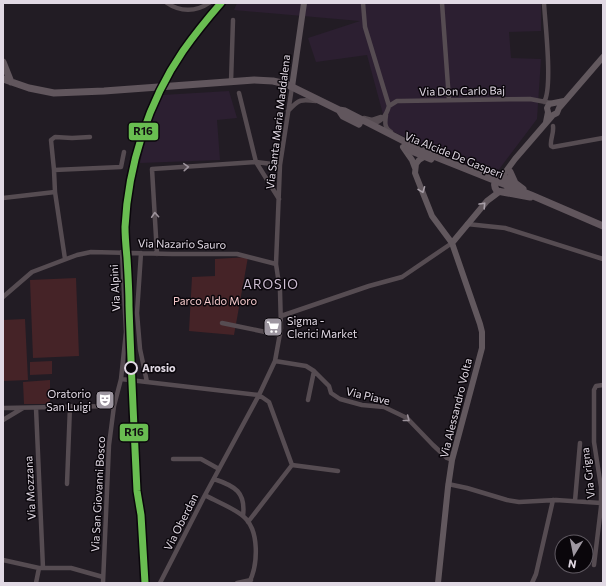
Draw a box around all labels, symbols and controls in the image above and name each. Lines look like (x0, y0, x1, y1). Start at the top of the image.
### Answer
street label: Via Santa Maria Maddalena (263, 54, 292, 190)
street label: Via Don Carlo Baj (419, 83, 505, 98)
line badge: R16 (128, 122, 159, 141)
text: R16 (133, 124, 153, 137)
street label: Via Alcide De Gasperi (403, 129, 506, 180)
one-way arrow (183, 162, 189, 171)
one-way arrow (417, 186, 425, 194)
one-way arrow (478, 202, 486, 210)
one-way arrow (151, 212, 159, 218)
street label: Via Nazario Sauro (138, 236, 227, 251)
street label: Via Alpini (107, 264, 122, 312)
district label: AROSIO (243, 276, 299, 292)
park label: Parco Aldo Moro (173, 294, 258, 307)
place label: Sigma - Clerici Market (287, 314, 358, 340)
supermarket icon: Sigma - Clerici Market (262, 316, 284, 338)
street label: Via Alessandro Volta (437, 357, 474, 459)
marker: Arosio (124, 361, 138, 375)
place label: Arosio (142, 361, 176, 374)
street label: Via Piave (345, 384, 392, 407)
place label: Oratorio San Luigi (46, 387, 91, 413)
theatre icon: Oratorio San Luigi (94, 389, 116, 411)
one-way arrow (402, 415, 409, 422)
line badge: R16 (119, 423, 149, 442)
text: R16 (124, 425, 144, 438)
street label: Via San Giovanni Bosco (88, 436, 107, 552)
street label: Via Grigna (578, 447, 597, 499)
street label: Via Mozzana (21, 456, 38, 520)
street label: Via Oberdan (161, 491, 200, 552)
north arrow (554, 534, 594, 574)
text: N (567, 557, 577, 571)

